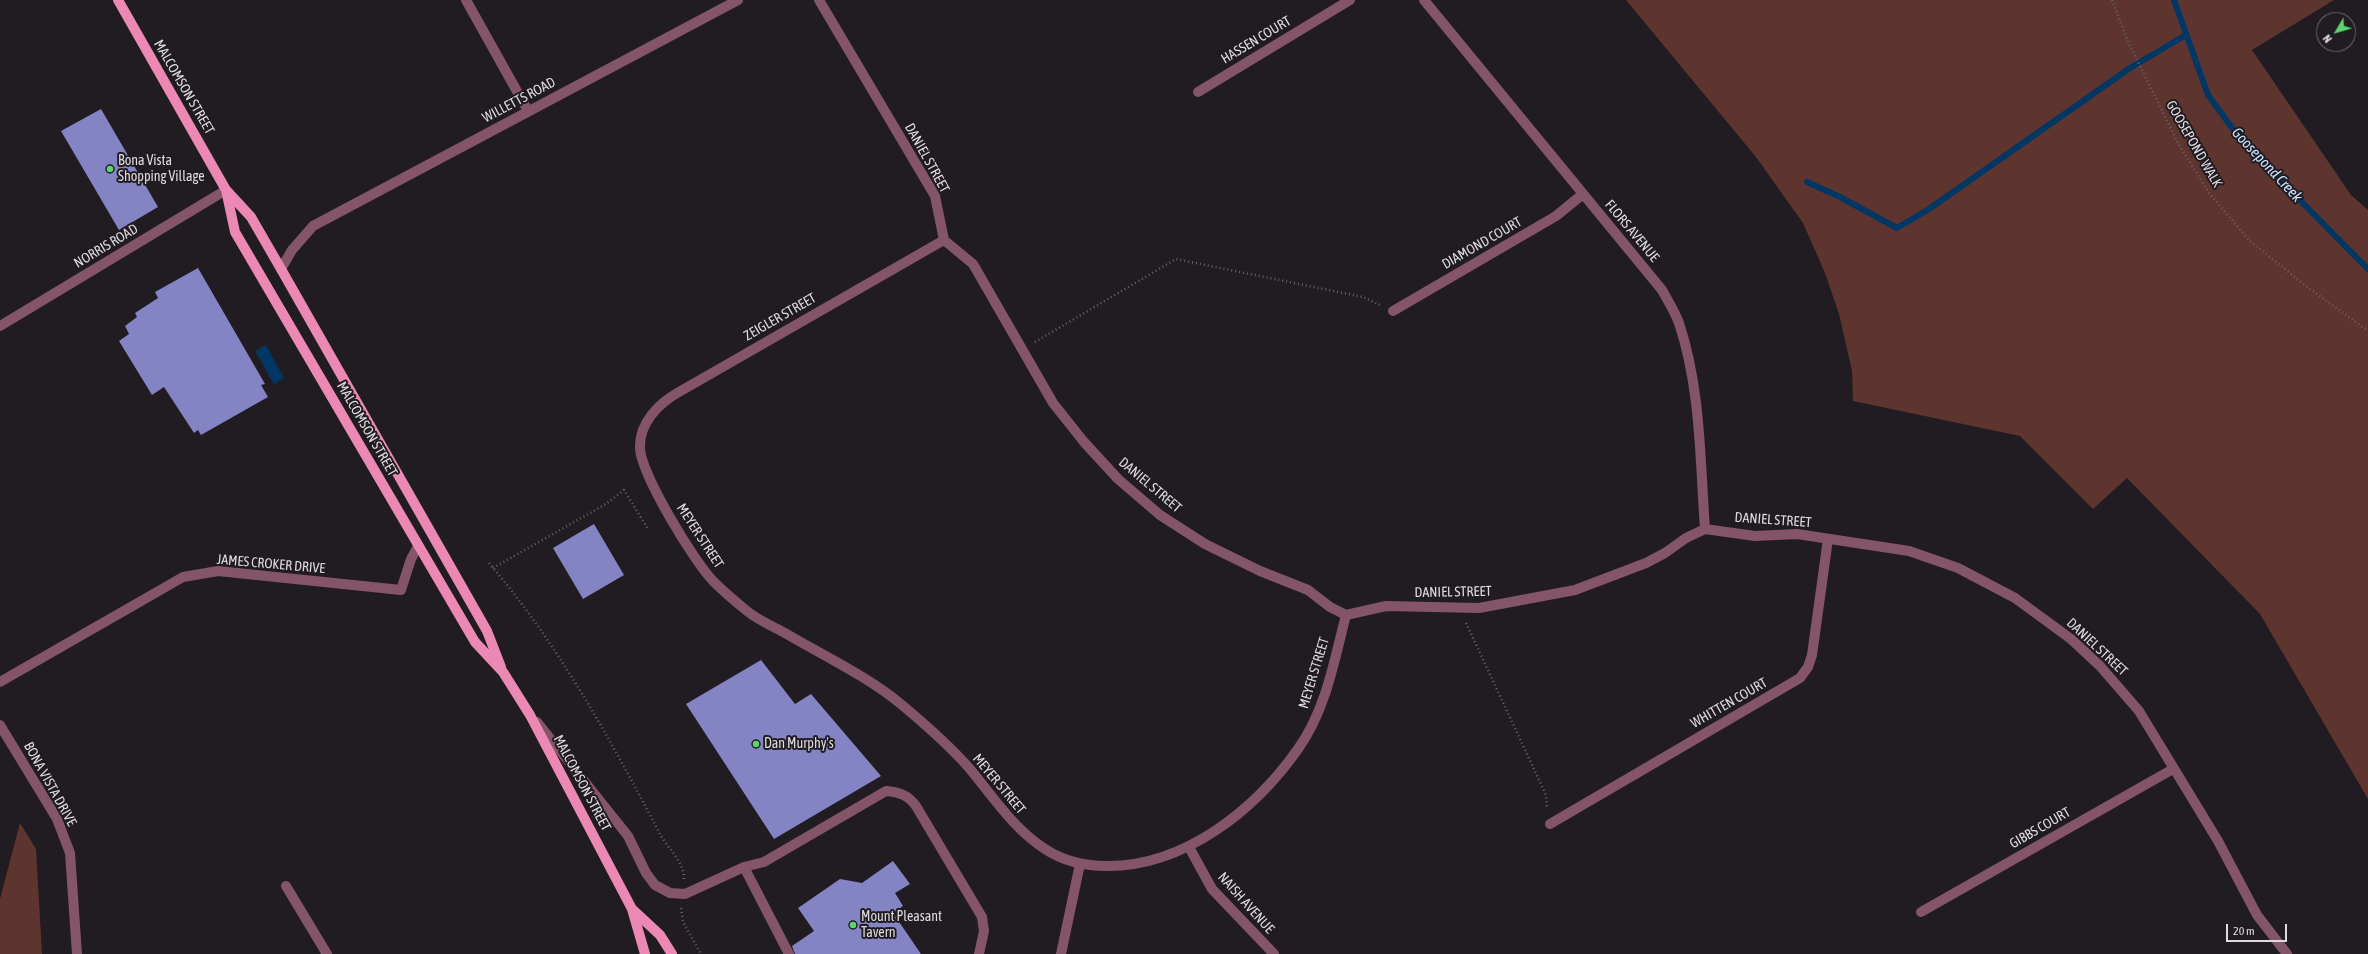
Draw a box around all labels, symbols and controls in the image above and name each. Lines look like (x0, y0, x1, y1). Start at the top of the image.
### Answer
north arrow (2316, 12, 2356, 52)
street label: HASSEN COURT (1218, 13, 1294, 67)
text: N (2321, 33, 2334, 45)
street label: MALCOMSON STREET (150, 37, 218, 137)
street label: WILLETTS ROAD (480, 74, 558, 126)
street label: GOOSEPOND WALK (2162, 98, 2226, 190)
street label: DANIEL STREET (901, 120, 953, 196)
water label: Goosepond Creek (2228, 124, 2306, 206)
place label: Bona Vista Shopping Village (118, 153, 205, 186)
marker: Bona Vista Shopping Village (105, 164, 115, 174)
street label: FLORS AVENUE (1601, 197, 1663, 265)
street label: DIAMOND COURT (1439, 213, 1525, 273)
street label: NORRIS ROAD (71, 220, 141, 272)
street label: ZEIGLER STREET (741, 290, 819, 344)
street label: MALCOMSON STREET (333, 379, 401, 479)
street label: DANIEL STREET (1115, 454, 1185, 516)
street label: MEYER STREET (673, 501, 727, 571)
street label: DANIEL STREET (1734, 509, 1812, 531)
street label: JAMES CROKER DRIVE (216, 551, 326, 577)
street label: DANIEL STREET (1414, 583, 1492, 601)
street label: DANIEL STREET (2063, 615, 2131, 679)
street label: MEYER STREET (1295, 635, 1333, 711)
street label: WHITTEN COURT (1688, 674, 1770, 732)
street label: MALCOMSON STREET (550, 732, 614, 834)
place label: Dan Murphy's (764, 736, 834, 752)
street label: BONA VISTA DRIVE (20, 739, 80, 829)
marker: Dan Murphy's (751, 739, 761, 749)
street label: MEYER STREET (969, 750, 1029, 818)
street label: GIBBS COURT (2007, 804, 2073, 852)
street label: NAISH AVENUE (1214, 869, 1278, 937)
place label: Mount Pleasant Tavern (861, 909, 942, 942)
scale bar (2228, 916, 2289, 942)
marker: Mount Pleasant Tavern (848, 920, 858, 930)
text: 20 m (2233, 924, 2255, 938)

